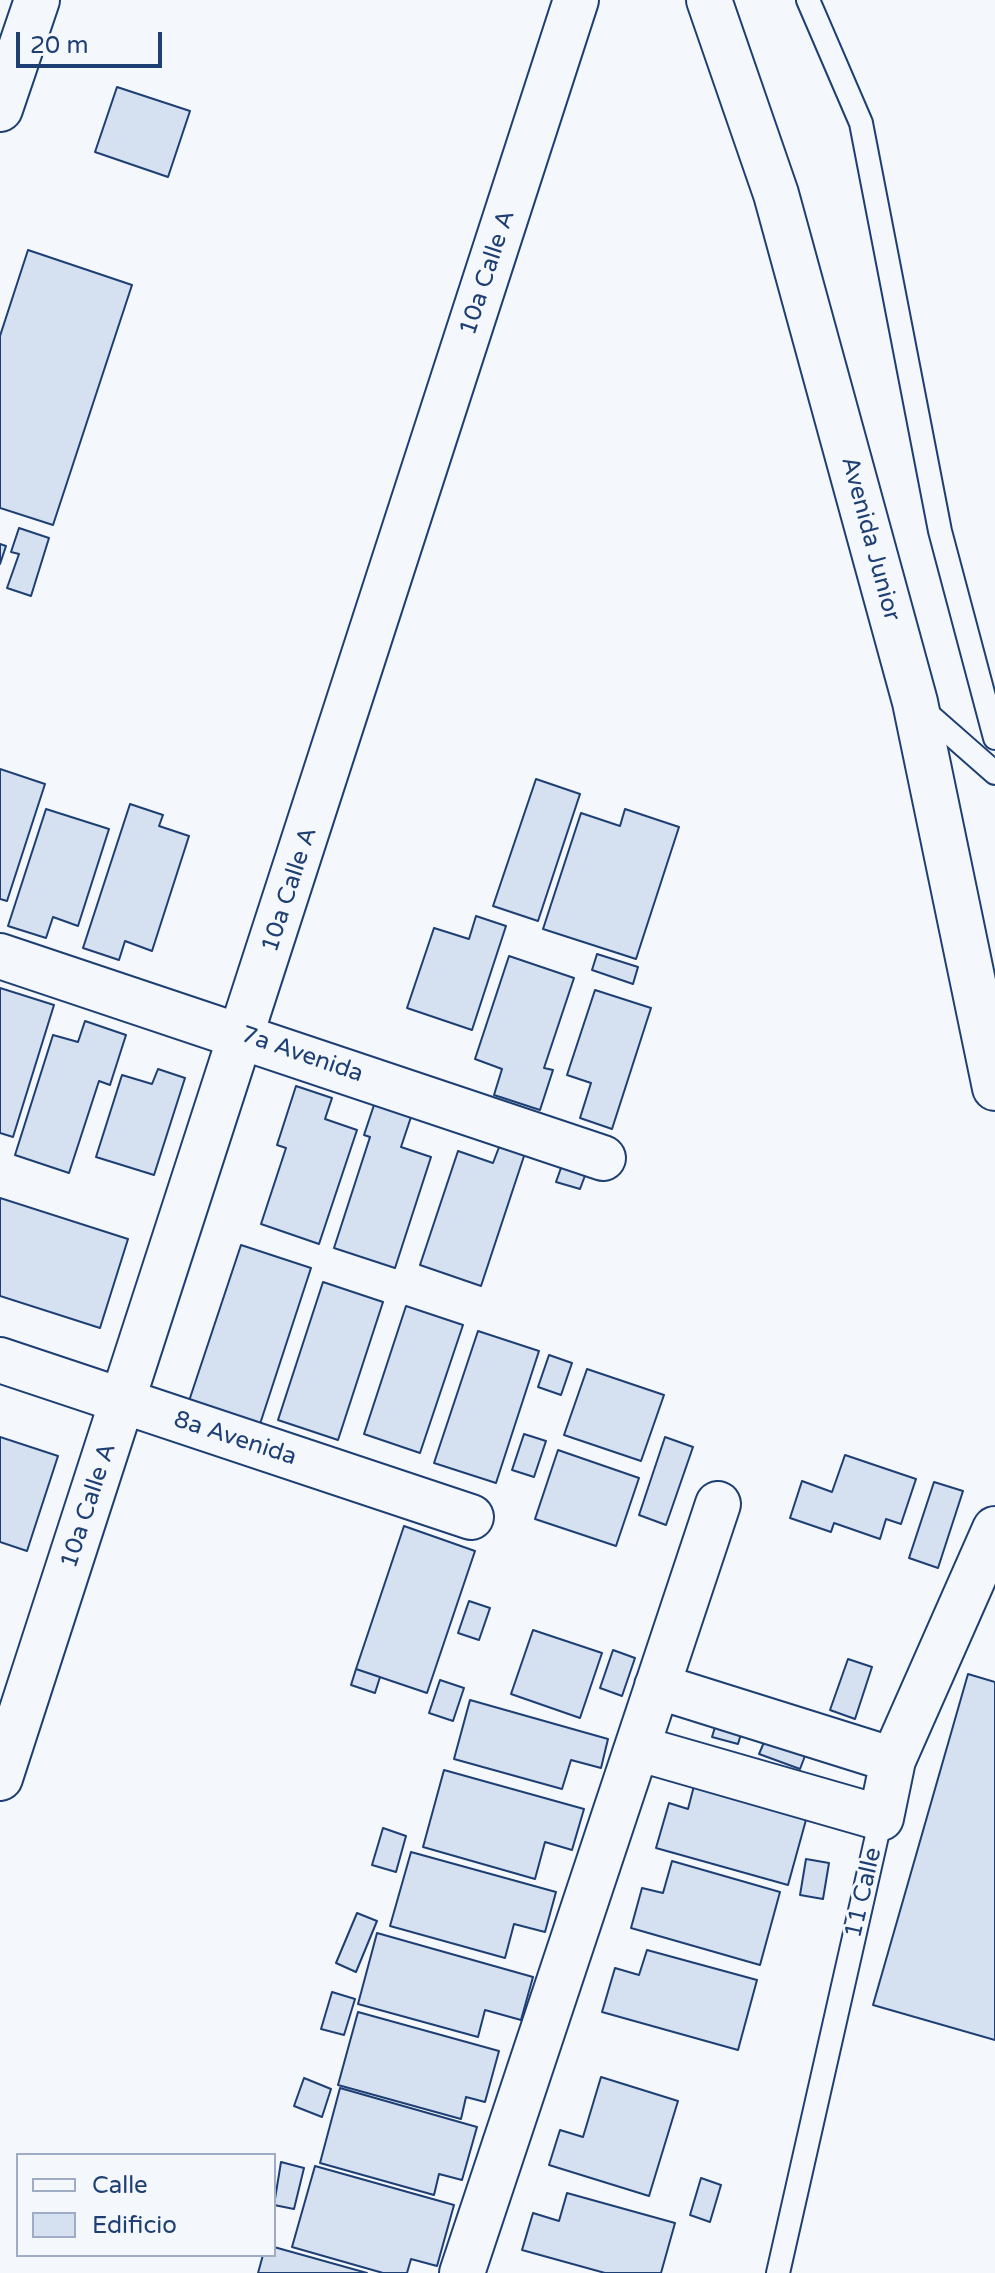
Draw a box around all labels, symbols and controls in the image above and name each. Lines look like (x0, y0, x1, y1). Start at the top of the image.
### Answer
scale bar (20, 16, 166, 66)
text: 20 m (30, 31, 88, 60)
street label: 10a Calle A (454, 207, 522, 339)
street label: Avenida Junior (834, 454, 906, 624)
street label: 10a Calle A (256, 824, 324, 956)
street label: 7a Avenida (237, 1021, 367, 1089)
street label: 8a Avenida (170, 1406, 300, 1472)
street label: 10a Calle A (55, 1440, 123, 1572)
street label: 11 Calle (840, 1845, 888, 1941)
legend (16, 2153, 276, 2257)
text: Calle (92, 2171, 148, 2200)
text: Edificio (92, 2211, 177, 2240)

